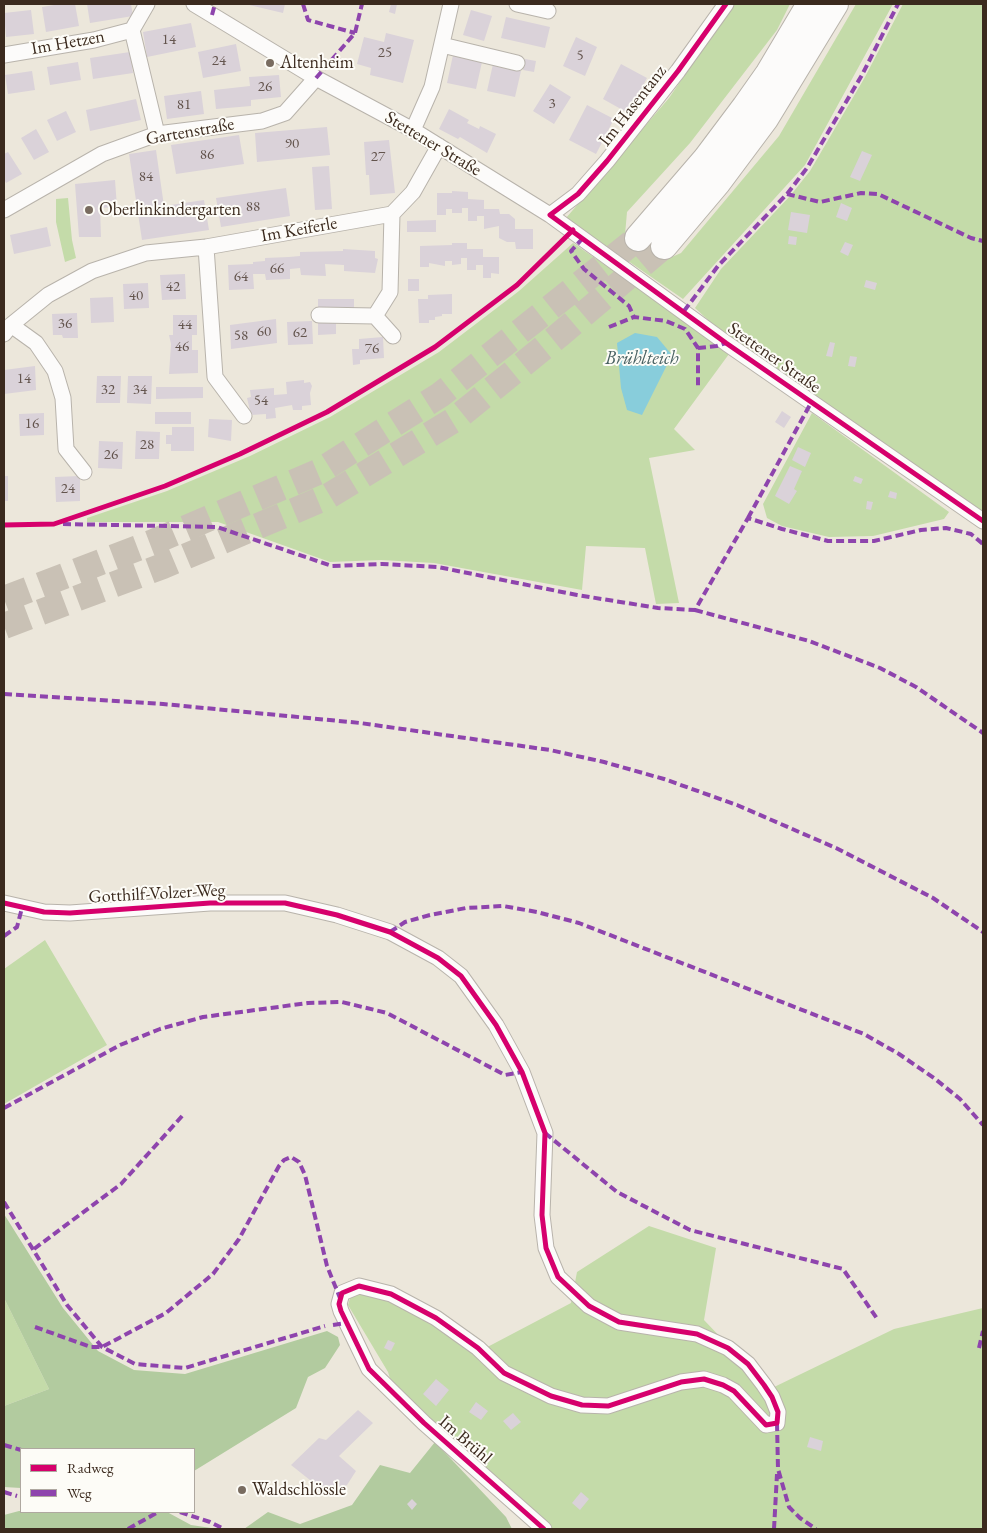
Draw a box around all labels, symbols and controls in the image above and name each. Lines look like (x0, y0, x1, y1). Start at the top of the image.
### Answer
street label: Im Hetzen (30, 26, 106, 60)
house number: 14 (162, 31, 176, 49)
house number: 25 (378, 44, 392, 62)
house number: 5 (576, 47, 584, 65)
house number: 24 (212, 52, 226, 70)
place label: Altenheim (280, 52, 354, 74)
marker: Altenheim (264, 57, 276, 69)
street label: Im Hasentanz (595, 61, 671, 151)
house number: 26 (258, 78, 272, 96)
house number: 3 (548, 95, 556, 113)
house number: 81 (177, 96, 191, 114)
street label: Stettener Straße (381, 107, 485, 181)
street label: Gartenstraße (144, 114, 236, 150)
house number: 90 (285, 135, 299, 153)
house number: 86 (200, 146, 214, 164)
house number: 27 (371, 148, 385, 166)
house number: 84 (139, 168, 153, 186)
house number: 88 (246, 198, 260, 216)
place label: Oberlinkindergarten (99, 199, 241, 221)
marker: Oberlinkindergarten (83, 204, 95, 216)
street label: Im Keiferle (259, 213, 339, 247)
house number: 66 (270, 260, 284, 278)
house number: 64 (234, 268, 248, 286)
house number: 42 (166, 278, 180, 296)
house number: 40 (129, 287, 143, 305)
house number: 36 (58, 315, 72, 333)
house number: 44 (178, 316, 192, 334)
street label: Stettener Straße (723, 318, 825, 398)
house number: 60 (257, 323, 271, 341)
house number: 62 (293, 324, 307, 342)
house number: 58 (234, 327, 248, 345)
house number: 46 (175, 338, 189, 356)
house number: 76 (365, 340, 379, 358)
water label: Brühlteich (605, 348, 679, 370)
house number: 14 (17, 370, 31, 388)
house number: 32 (101, 381, 115, 399)
house number: 34 (133, 381, 147, 399)
house number: 54 (254, 392, 268, 410)
house number: 16 (25, 415, 39, 433)
house number: 28 (140, 436, 154, 454)
house number: 26 (104, 446, 118, 464)
house number: 24 (61, 480, 75, 498)
street label: Gotthilf-Volzer-Weg (88, 880, 226, 908)
street label: Im Brühl (434, 1411, 496, 1469)
legend (20, 1448, 195, 1513)
text: Radweg (67, 1458, 114, 1477)
place label: Waldschlössle (252, 1479, 346, 1501)
text: Weg (67, 1483, 92, 1502)
marker: Waldschlössle (236, 1484, 248, 1496)

